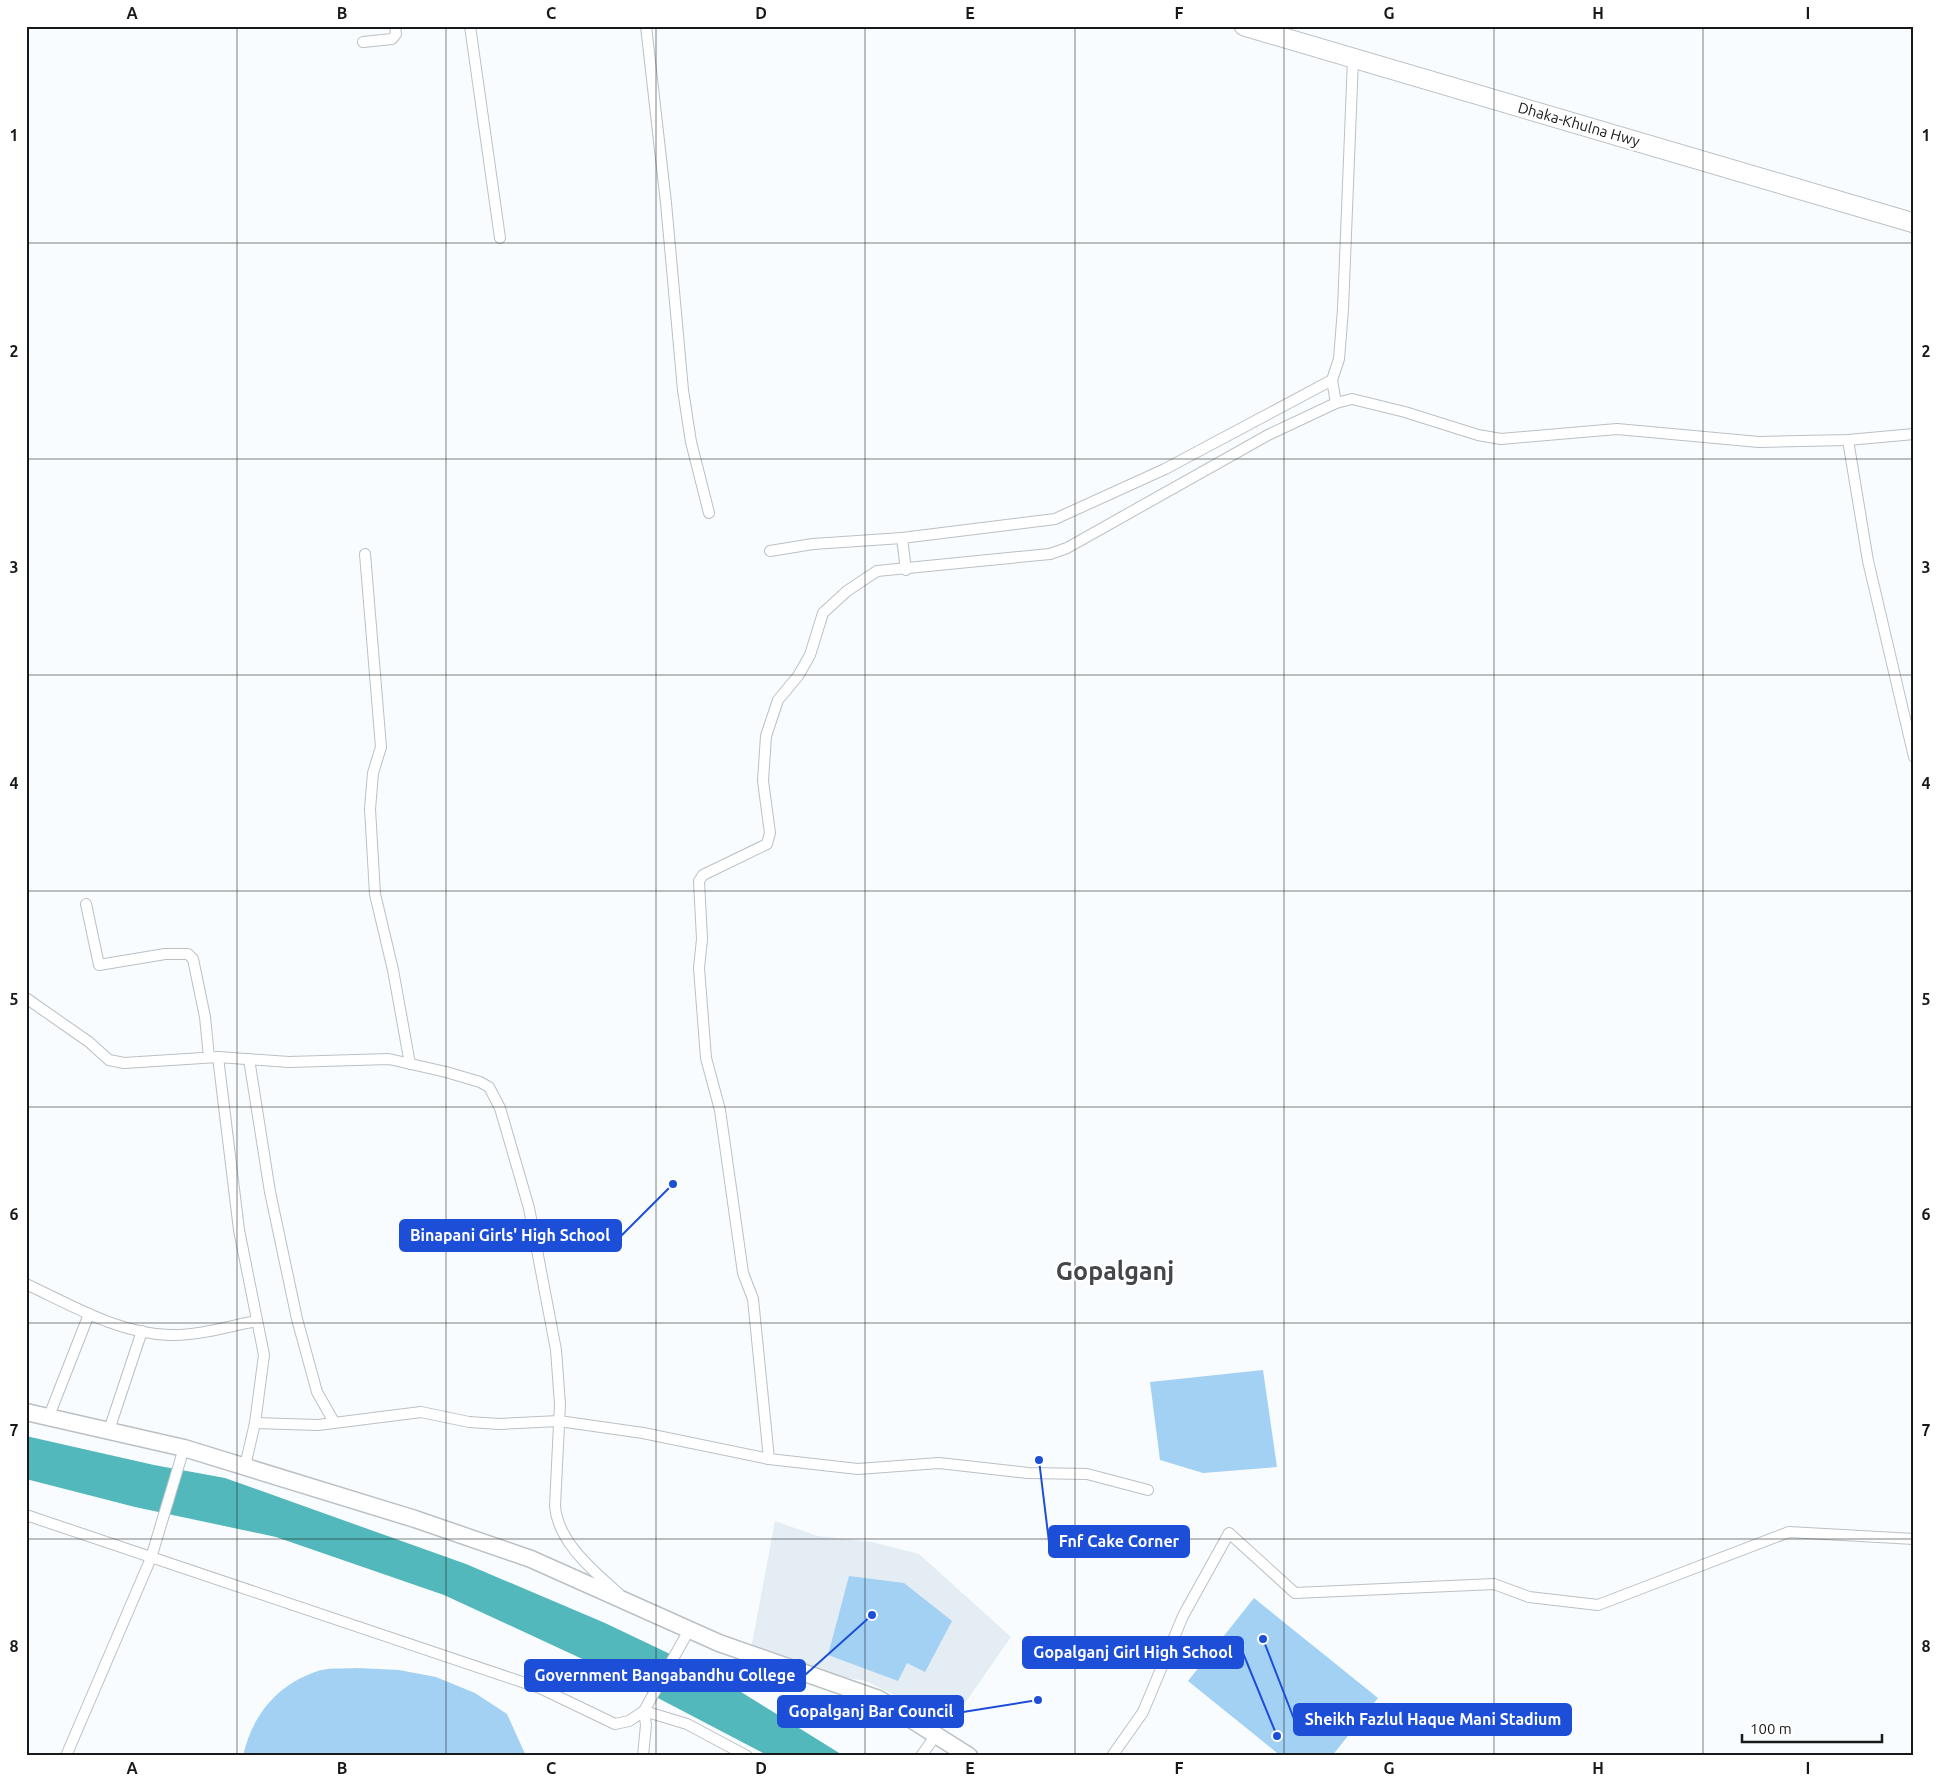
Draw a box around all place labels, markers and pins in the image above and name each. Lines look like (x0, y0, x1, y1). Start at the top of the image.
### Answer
callout: Binapani Girls' High School (400, 1220, 621, 1251)
callout: Fnf Cake Corner (1049, 1526, 1189, 1557)
callout: Gopalganj Girl High School (1023, 1637, 1243, 1668)
callout: Government Bangabandhu College (525, 1660, 805, 1691)
callout: Gopalganj Bar Council (778, 1696, 963, 1727)
callout: Sheikh Fazlul Haque Mani Stadium (1294, 1704, 1571, 1735)

